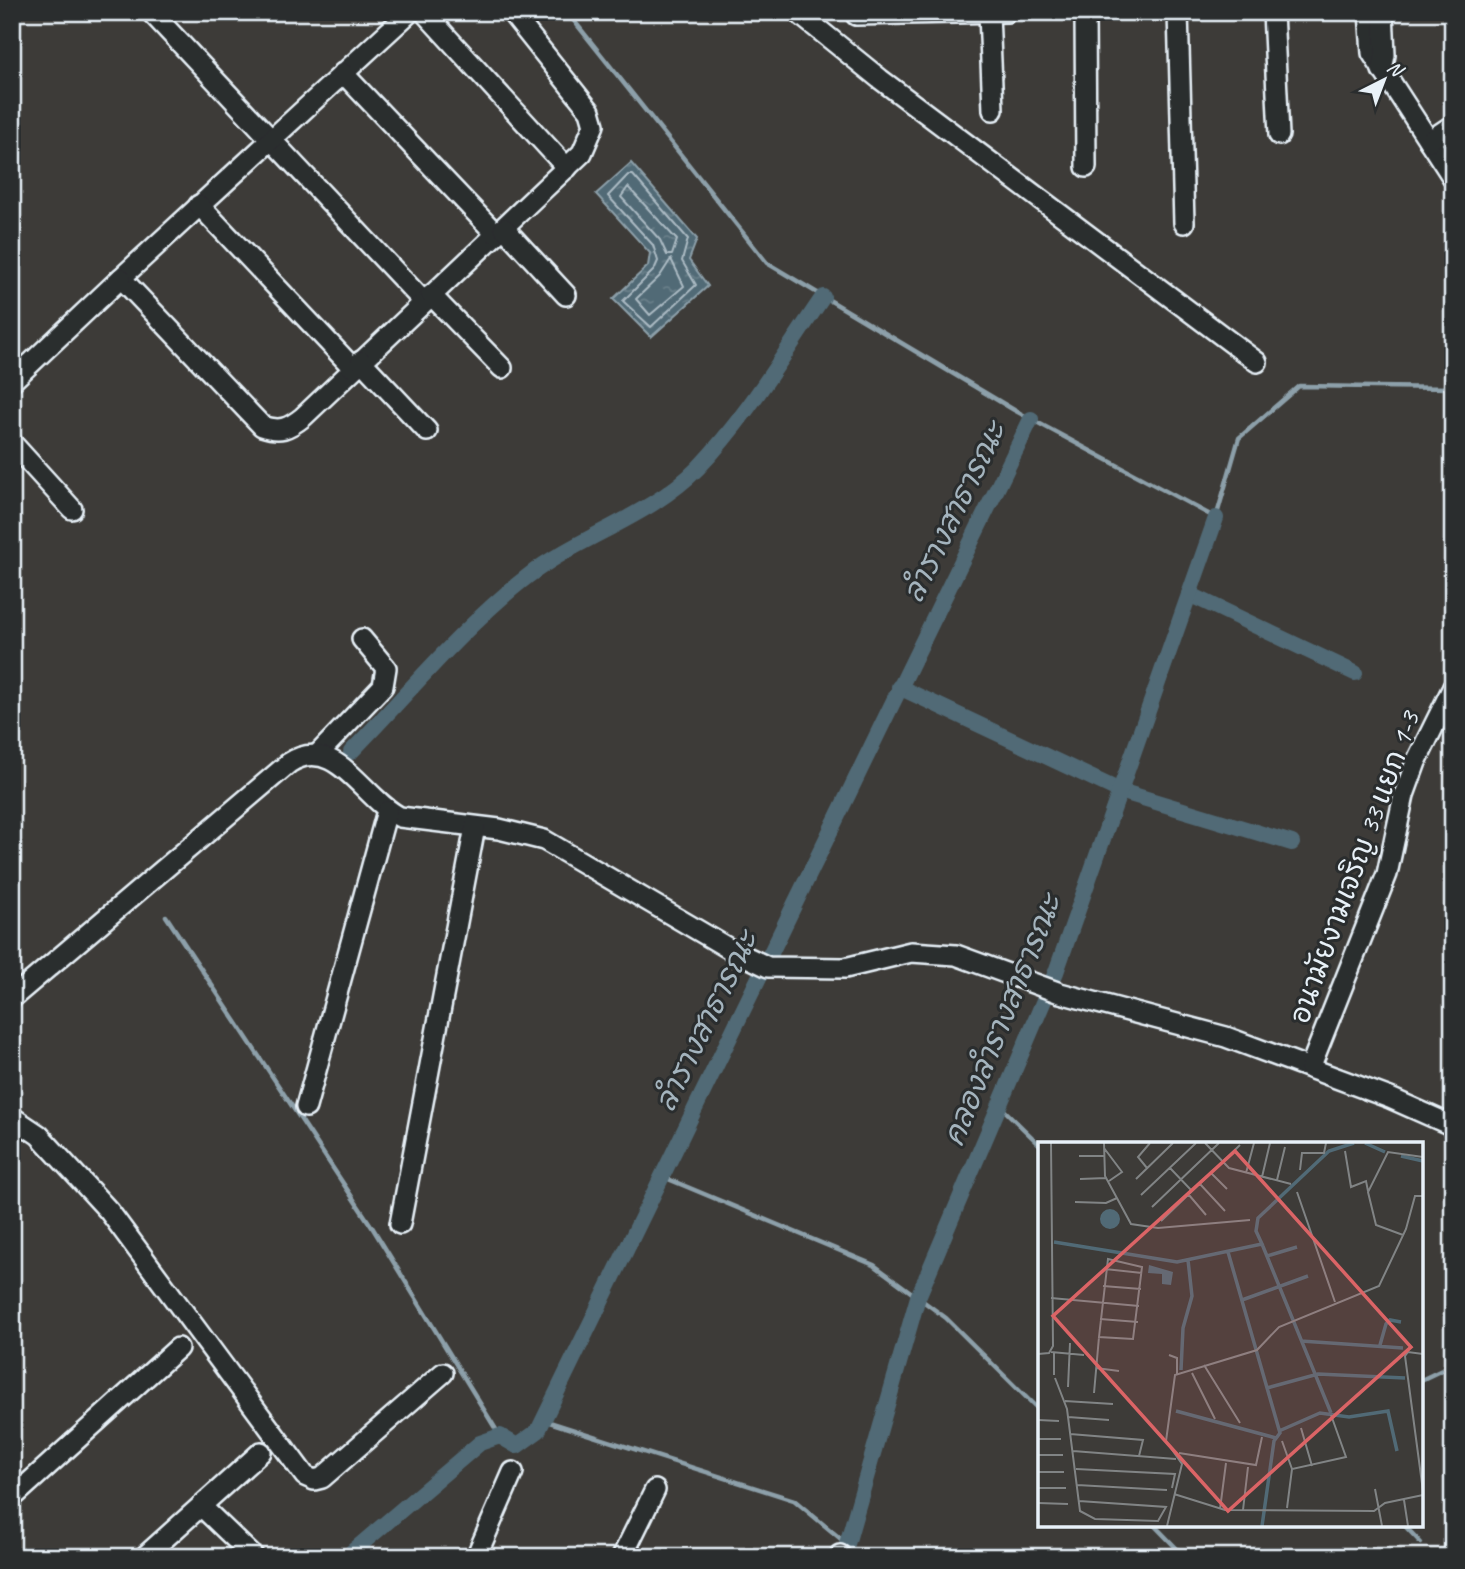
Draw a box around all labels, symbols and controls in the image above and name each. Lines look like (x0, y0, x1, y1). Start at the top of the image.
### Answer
north arrow (1350, 46, 1420, 116)
text: N (1382, 55, 1410, 83)
water label: ลำรางสาธารณะ (894, 413, 1015, 609)
street label: อนามัยงามเจริญ 33 แยก 1-3 (1282, 704, 1428, 1028)
water label: คลองลำรางสาธารณะ (934, 886, 1071, 1151)
water label: ลำรางสาธารณะ (646, 922, 767, 1118)
inset map (1038, 1142, 1423, 1527)

